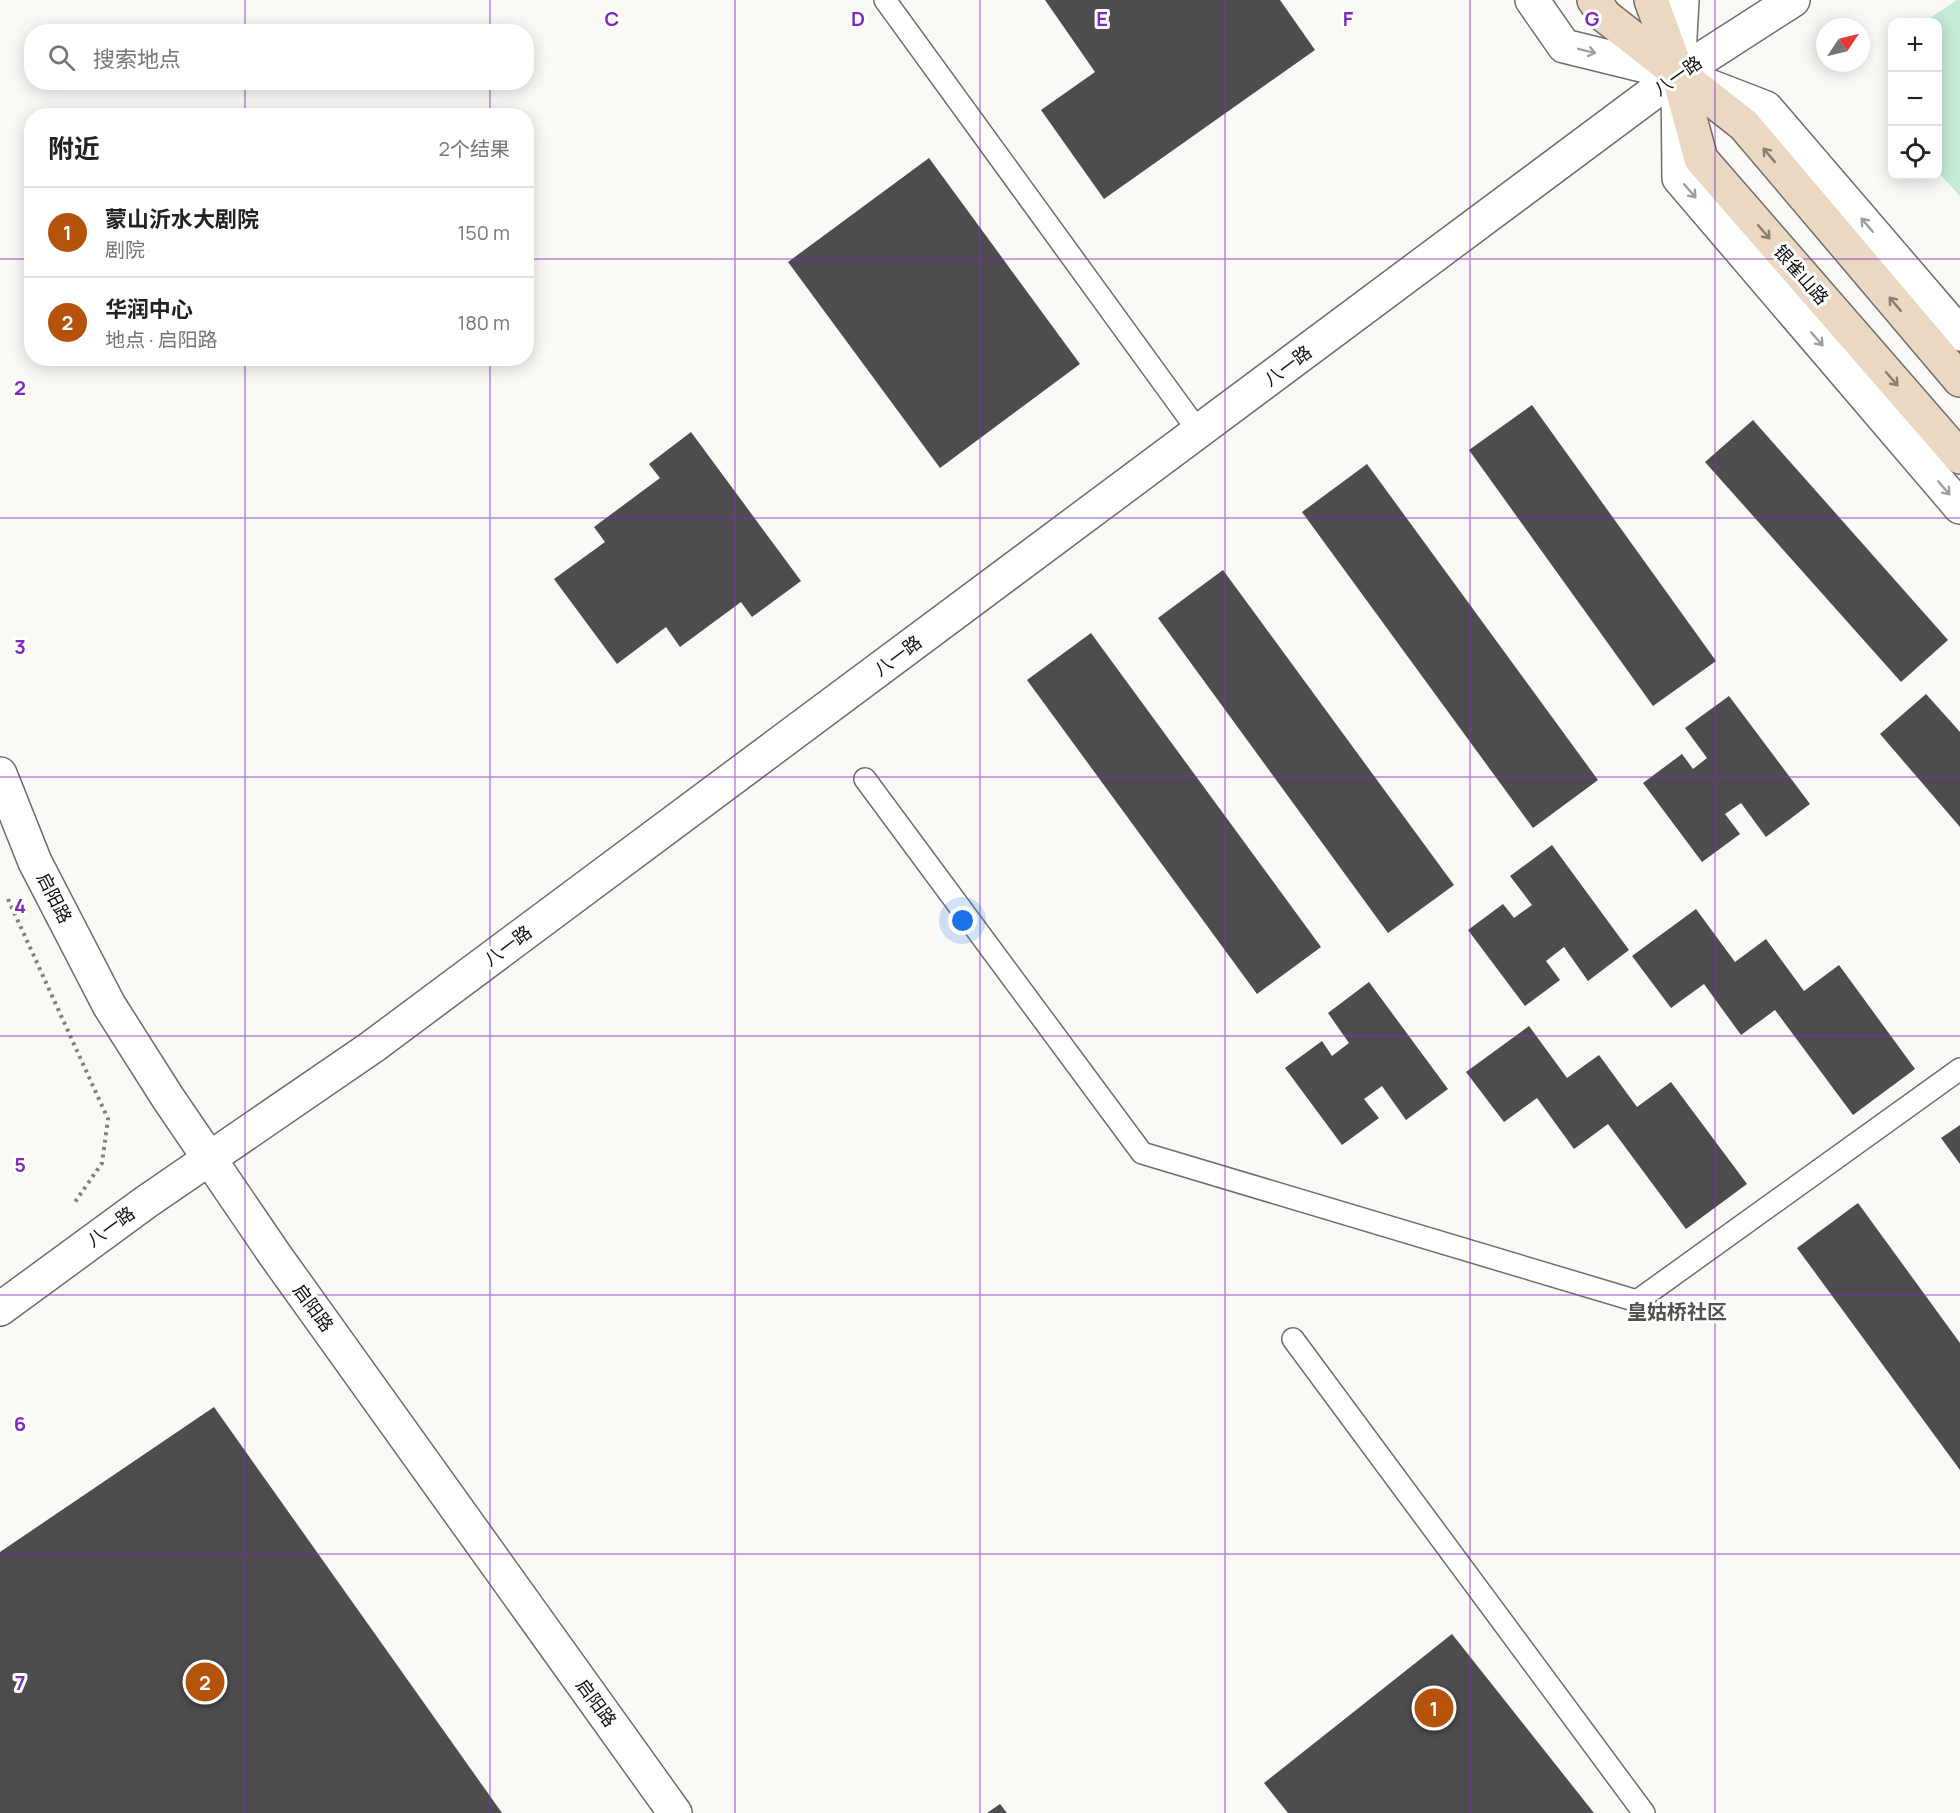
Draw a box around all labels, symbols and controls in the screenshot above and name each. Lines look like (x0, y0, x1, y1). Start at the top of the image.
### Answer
text: C (605, 5, 619, 32)
text: D (851, 5, 865, 32)
text: E (1096, 5, 1108, 32)
text: F (1343, 5, 1354, 32)
text: G (1585, 5, 1600, 32)
north arrow (1816, 18, 1870, 72)
map controls (1888, 18, 1942, 180)
button: + (1888, 18, 1942, 72)
search box (24, 24, 534, 90)
icon: search (45, 41, 78, 74)
text: 搜索地点 (93, 44, 181, 74)
one-way arrow (1577, 46, 1596, 58)
street label: 八一路 (1648, 50, 1706, 100)
button: − (1888, 72, 1942, 126)
button: locate (1888, 126, 1942, 180)
text: 附近 (48, 130, 100, 166)
text: 2个结果 (439, 135, 510, 162)
one-way arrow (1763, 147, 1776, 163)
one-way arrow (1683, 183, 1697, 198)
text: 蒙山沂水大剧院 (105, 204, 259, 234)
one-way arrow (1860, 218, 1874, 233)
text: 1 (63, 219, 72, 246)
text: 150 m (457, 219, 510, 246)
one-way arrow (1757, 224, 1771, 239)
text: 剧院 (105, 236, 145, 263)
street label: 银雀山路 (1769, 239, 1834, 309)
text: 华润中心 (105, 294, 193, 324)
one-way arrow (1888, 297, 1902, 312)
text: 2 (62, 309, 73, 336)
text: 180 m (457, 309, 510, 336)
text: 地点 · 启阳路 (105, 326, 218, 353)
one-way arrow (1810, 331, 1824, 346)
street label: 八一路 (1259, 339, 1316, 391)
one-way arrow (1885, 371, 1899, 386)
text: 2 (14, 374, 26, 401)
one-way arrow (1937, 480, 1950, 496)
street label: 八一路 (869, 629, 926, 681)
text: 3 (14, 633, 26, 660)
street label: 启阳路 (32, 868, 78, 927)
text: 4 (14, 892, 26, 919)
your location (948, 906, 977, 935)
street label: 八一路 (479, 919, 536, 971)
text: 5 (14, 1151, 26, 1178)
street label: 八一路 (82, 1201, 139, 1252)
street label: 启阳路 (288, 1279, 339, 1336)
district label: 皇姑桥社区 (1627, 1298, 1727, 1325)
text: 6 (14, 1410, 26, 1437)
pin: 2 (186, 1660, 224, 1704)
text: 7 (15, 1669, 25, 1696)
street label: 启阳路 (571, 1674, 622, 1731)
pin: 1 (1414, 1686, 1454, 1730)

